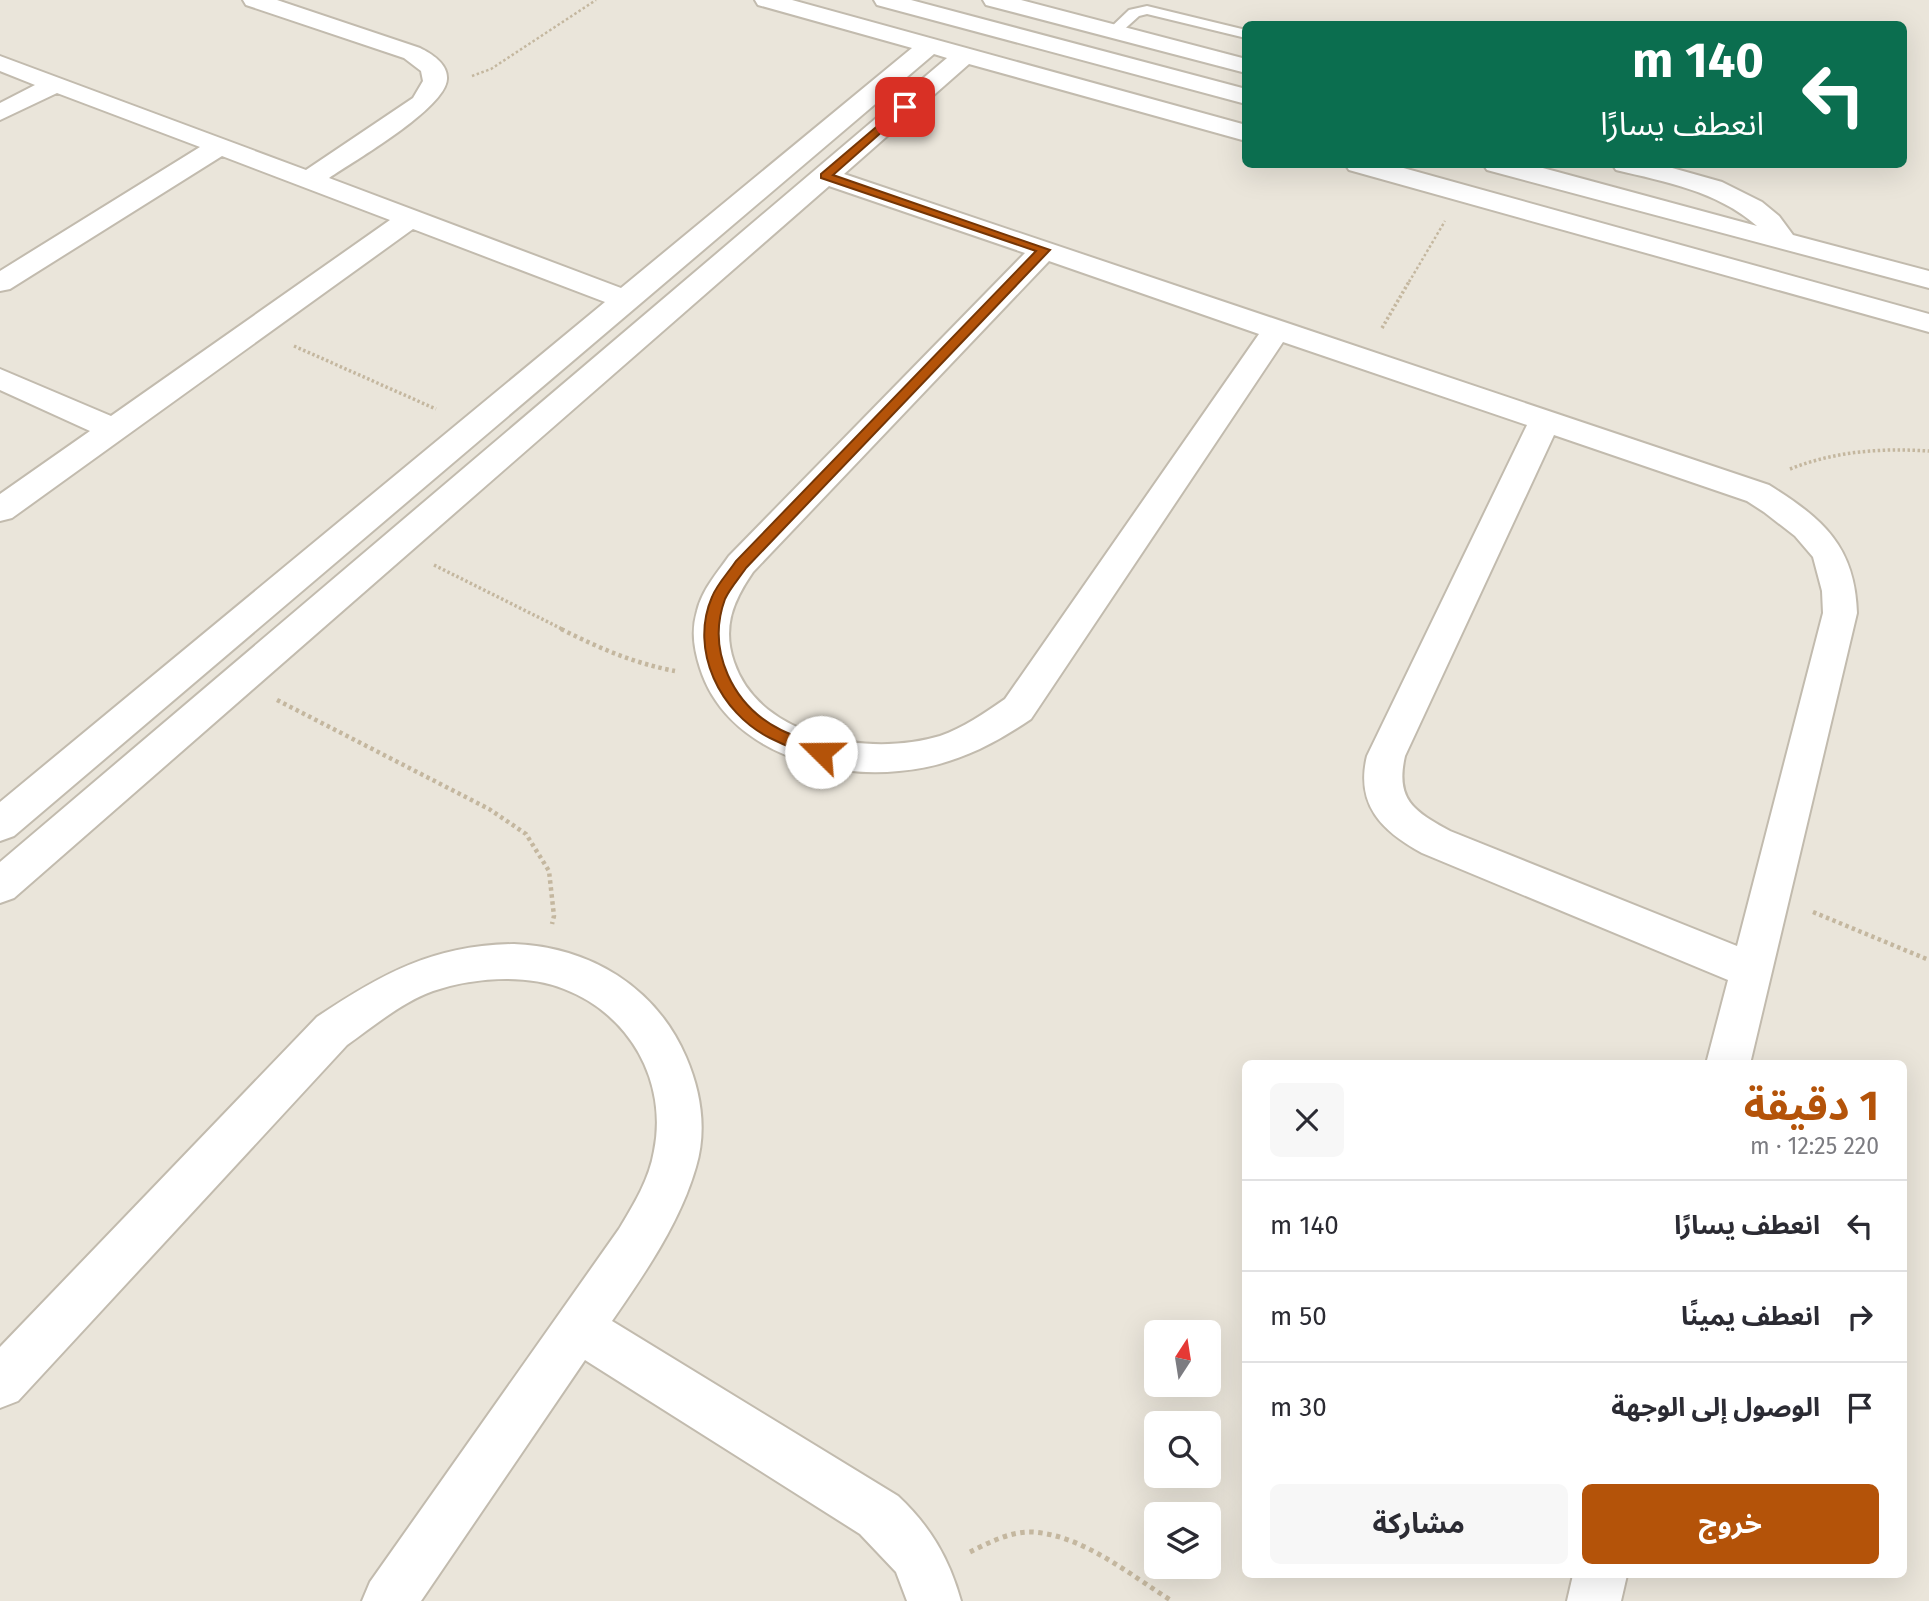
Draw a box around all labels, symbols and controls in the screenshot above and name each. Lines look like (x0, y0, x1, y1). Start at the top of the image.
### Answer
text: 140 m (1632, 31, 1764, 90)
icon: left (1788, 49, 1879, 140)
pin (875, 77, 935, 137)
icon: arrive (886, 88, 924, 126)
text: انعطف يسارًا (1600, 105, 1764, 143)
position arrow (784, 715, 858, 789)
text: 1 دقيقة (1744, 1081, 1879, 1131)
button: close (1270, 1083, 1344, 1157)
text: 220 m · 12:25 (1750, 1132, 1879, 1160)
icon: left (1841, 1207, 1879, 1245)
text: 140 m (1270, 1210, 1339, 1241)
text: انعطف يسارًا (1674, 1210, 1820, 1241)
icon: right (1841, 1298, 1879, 1336)
text: 50 m (1270, 1301, 1327, 1332)
text: انعطف يمينًا (1681, 1301, 1820, 1332)
north arrow (1144, 1320, 1222, 1396)
map controls (1144, 1320, 1221, 1579)
icon: arrive (1841, 1389, 1879, 1427)
text: 30 m (1270, 1392, 1327, 1423)
text: الوصول إلى الوجهة (1611, 1392, 1820, 1423)
button: search (1144, 1411, 1221, 1488)
button: مشاركة (1270, 1484, 1568, 1564)
button: خروج (1582, 1484, 1879, 1564)
button: layers (1144, 1502, 1221, 1579)

